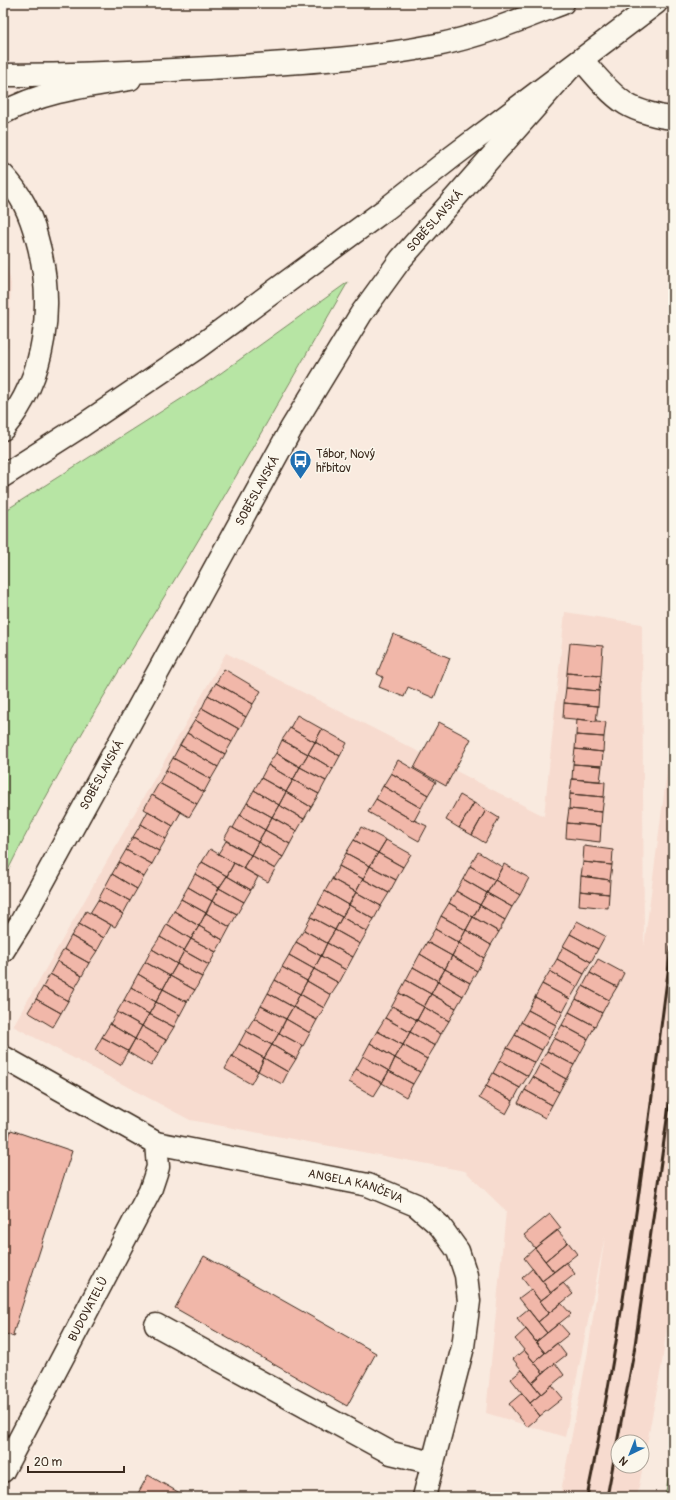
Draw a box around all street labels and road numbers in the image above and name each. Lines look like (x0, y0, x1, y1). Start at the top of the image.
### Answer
street label: SOBĚSLAVSKÁ (404, 186, 467, 255)
street label: SOBĚSLAVSKÁ (232, 453, 283, 529)
street label: SOBĚSLAVSKÁ (77, 737, 127, 813)
street label: ANGELA KANČEVA (307, 1166, 406, 1207)
street label: BUDOVATELŮ (65, 1274, 112, 1344)

